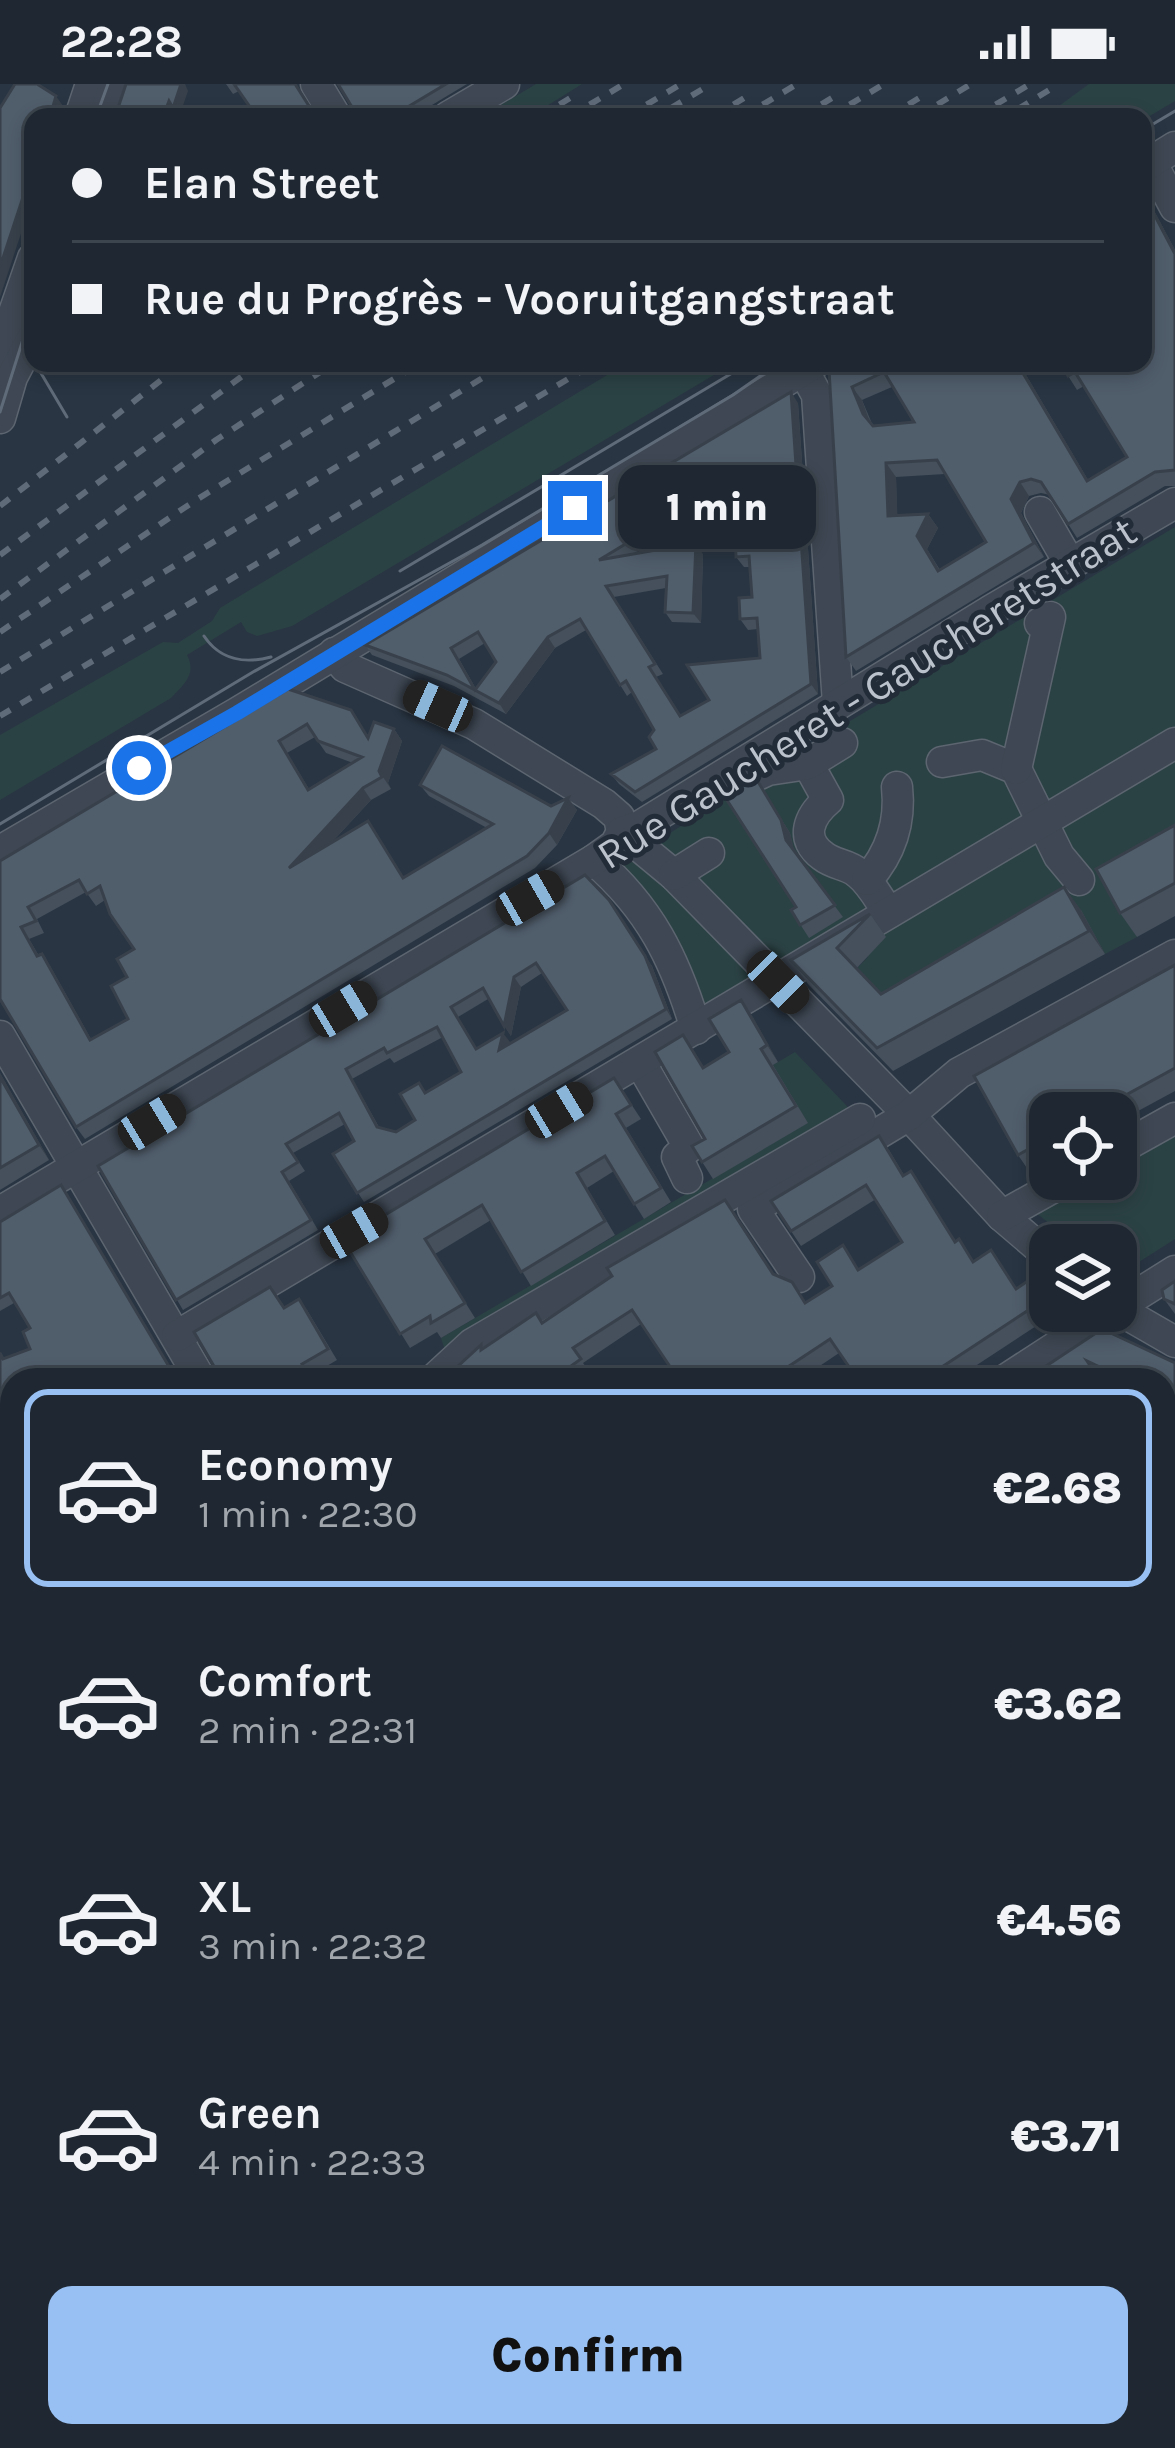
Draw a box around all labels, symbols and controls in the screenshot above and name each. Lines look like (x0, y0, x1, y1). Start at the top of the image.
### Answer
text: 22:28 (60, 16, 183, 68)
text: Elan Street (144, 157, 379, 209)
text: Rue du Progrès - Vooruitgangstraat (144, 273, 895, 325)
callout: 1 min (617, 466, 815, 550)
route end (548, 481, 602, 535)
text: 1 min (666, 484, 768, 530)
street label: Rue Gaucheret - Gaucheretstraat (588, 506, 1145, 880)
car (398, 675, 478, 737)
route start (112, 741, 166, 795)
car (490, 864, 570, 932)
car (740, 944, 816, 1020)
car (303, 975, 383, 1043)
car (519, 1076, 599, 1144)
car (112, 1088, 192, 1156)
map controls (1029, 1092, 1137, 1332)
button: locate (1029, 1092, 1137, 1200)
car (314, 1197, 394, 1265)
button: layers (1029, 1224, 1137, 1332)
icon: car (54, 1434, 162, 1542)
text: Economy (198, 1439, 393, 1491)
text: €2.68 (993, 1462, 1122, 1514)
text: 1 min · 22:30 (198, 1491, 418, 1537)
icon: car (54, 1650, 162, 1758)
text: Comfort (198, 1655, 372, 1707)
text: €3.62 (994, 1678, 1122, 1730)
text: 2 min · 22:31 (198, 1707, 417, 1753)
icon: car (54, 1866, 162, 1974)
text: XL (198, 1871, 251, 1923)
text: €4.56 (997, 1894, 1122, 1946)
text: 3 min · 22:32 (198, 1923, 427, 1969)
icon: car (54, 2082, 162, 2190)
text: Green (198, 2087, 322, 2139)
text: €3.71 (1011, 2110, 1122, 2162)
text: 4 min · 22:33 (198, 2139, 426, 2185)
button: Confirm (48, 2286, 1128, 2424)

